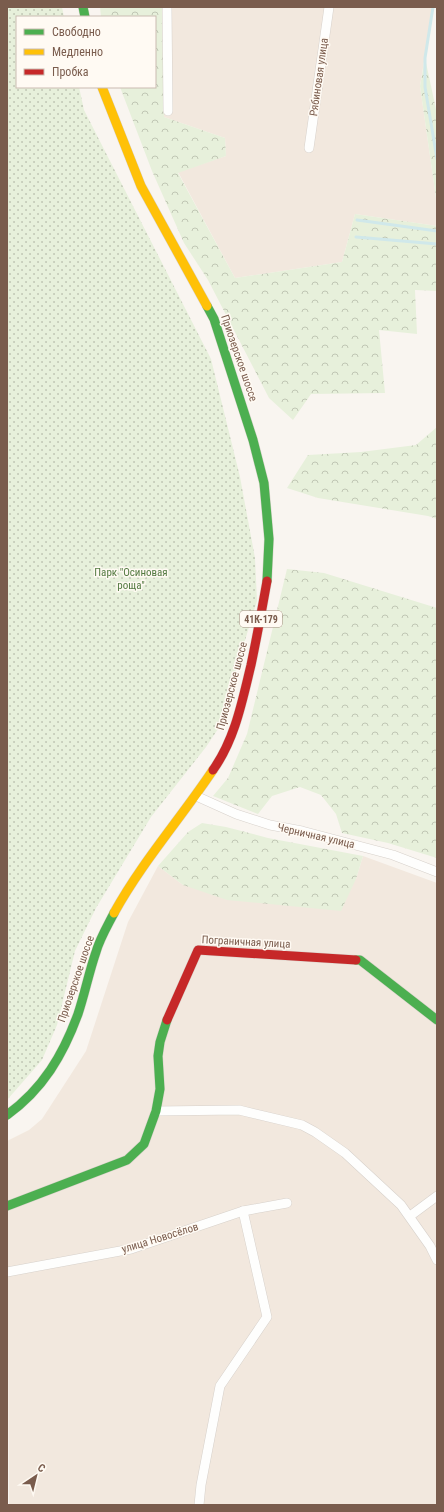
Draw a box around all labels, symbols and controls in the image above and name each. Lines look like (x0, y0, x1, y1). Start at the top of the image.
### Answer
legend (16, 16, 156, 88)
text: Свободно (52, 25, 101, 39)
street label: Рябиновая улица (307, 37, 331, 117)
text: Медленно (52, 45, 103, 59)
text: Пробка (52, 65, 89, 79)
street label: Приозерское шоссе (218, 313, 260, 403)
park label: Парк "Осиновая роща" (94, 566, 168, 592)
road number: 41К-179 (240, 611, 282, 627)
street label: Приозерское шоссе (214, 640, 250, 732)
street label: Черничная улица (276, 821, 356, 851)
street label: Пограничная улица (201, 933, 291, 951)
street label: Приозерское шоссе (55, 934, 97, 1024)
street label: улица Новосёлов (120, 1220, 200, 1256)
north arrow (16, 1456, 56, 1496)
text: С (35, 1461, 48, 1475)

